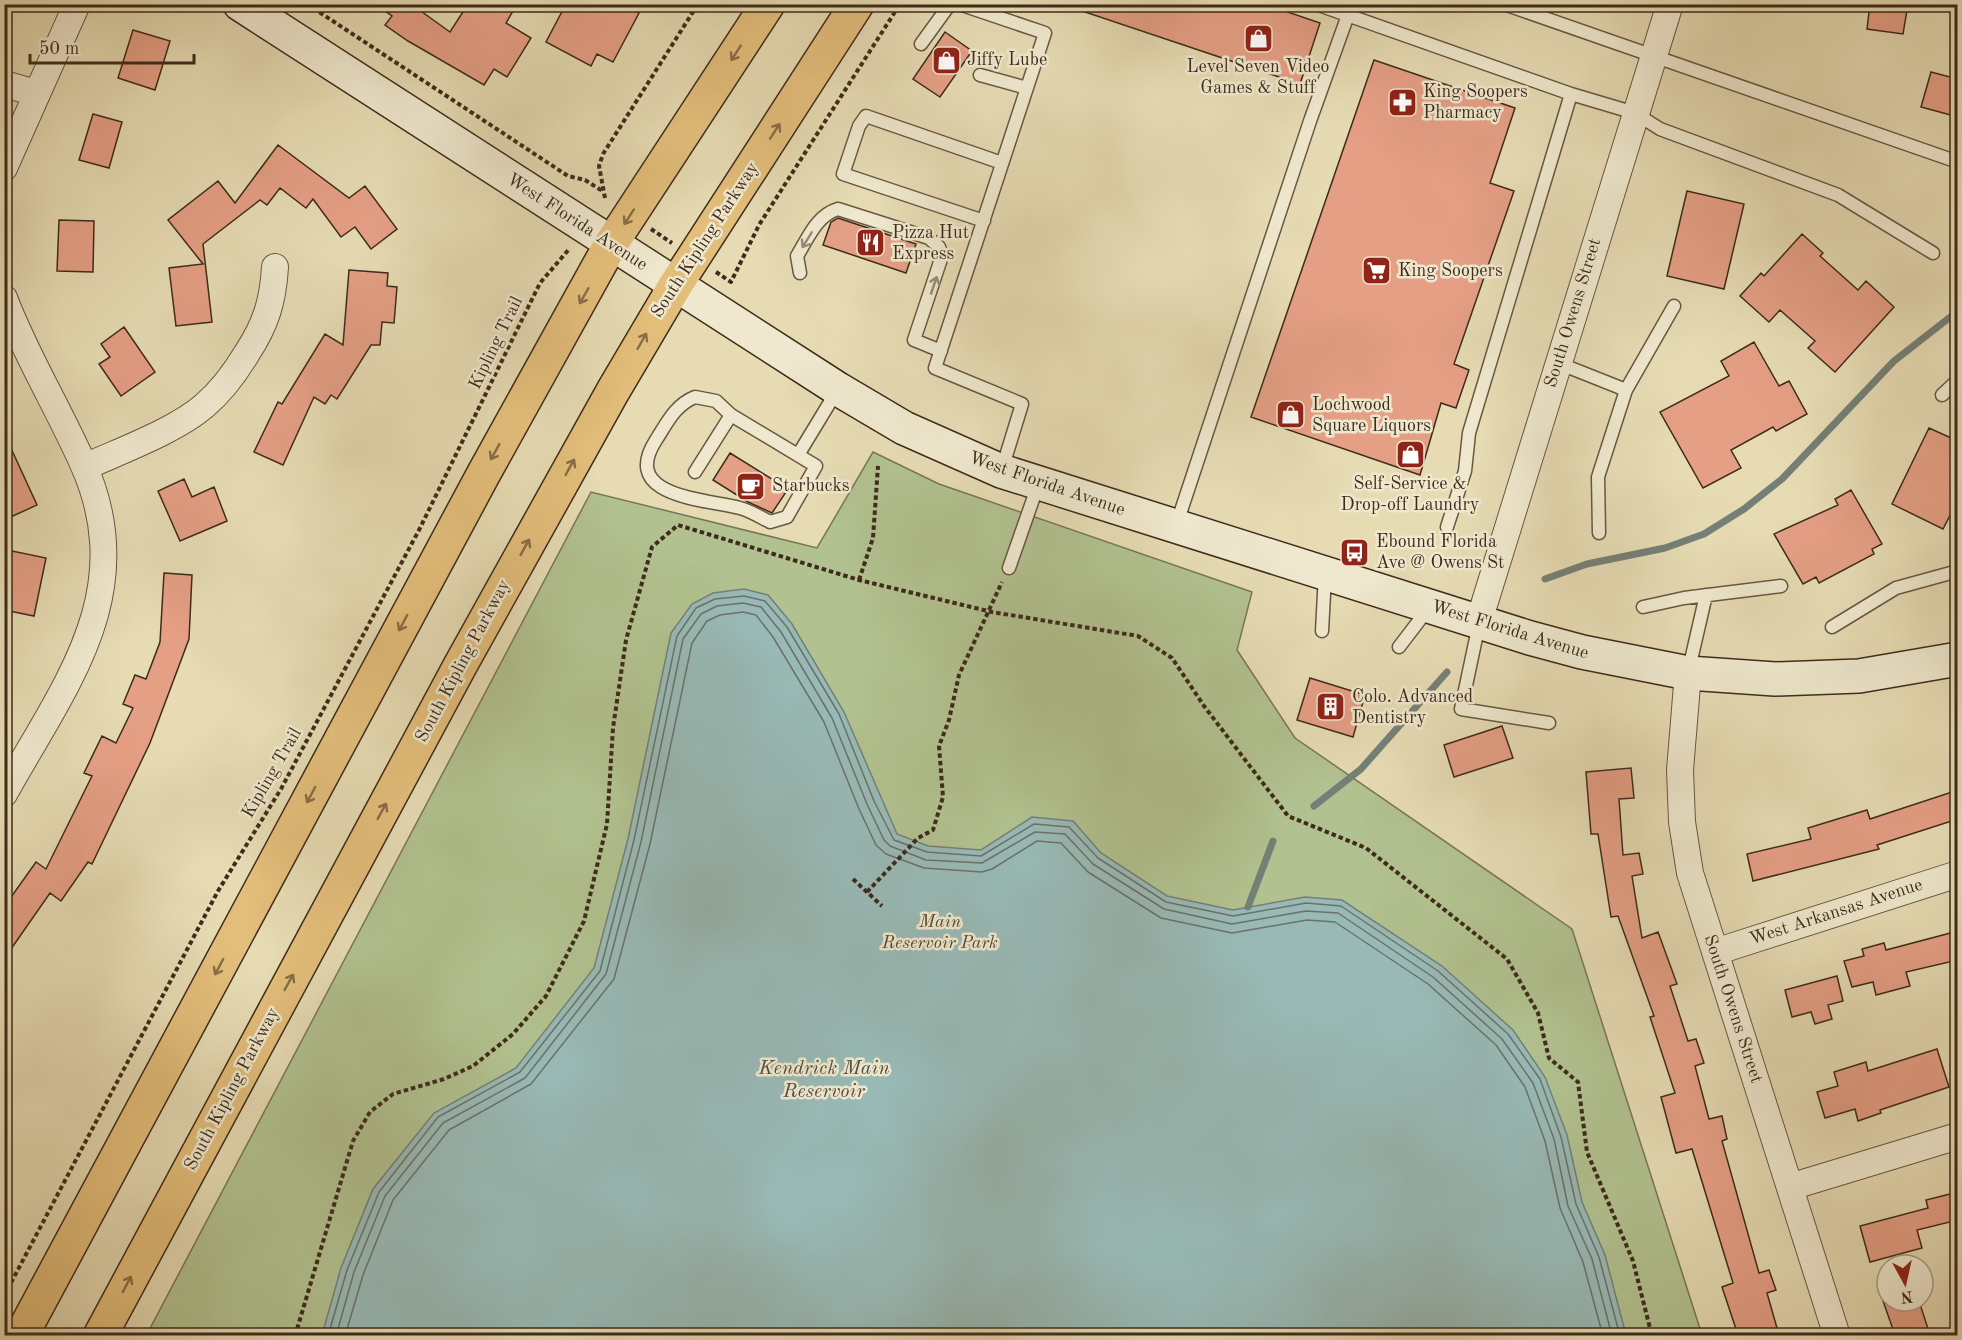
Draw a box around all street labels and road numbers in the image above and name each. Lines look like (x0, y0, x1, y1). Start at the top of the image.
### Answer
street label: South Kipling Parkway (648, 159, 762, 321)
street label: West Florida Avenue (503, 170, 651, 274)
street label: South Owens Street (1542, 236, 1604, 390)
street label: Kipling Trail (466, 294, 526, 392)
street label: West Florida Avenue (967, 449, 1127, 519)
street label: South Kipling Parkway (412, 576, 514, 745)
street label: West Florida Avenue (1429, 597, 1591, 663)
street label: Kipling Trail (239, 725, 305, 821)
street label: West Arkansas Avenue (1747, 876, 1925, 948)
street label: South Owens Street (1700, 932, 1766, 1086)
street label: South Kipling Parkway (181, 1004, 283, 1173)

